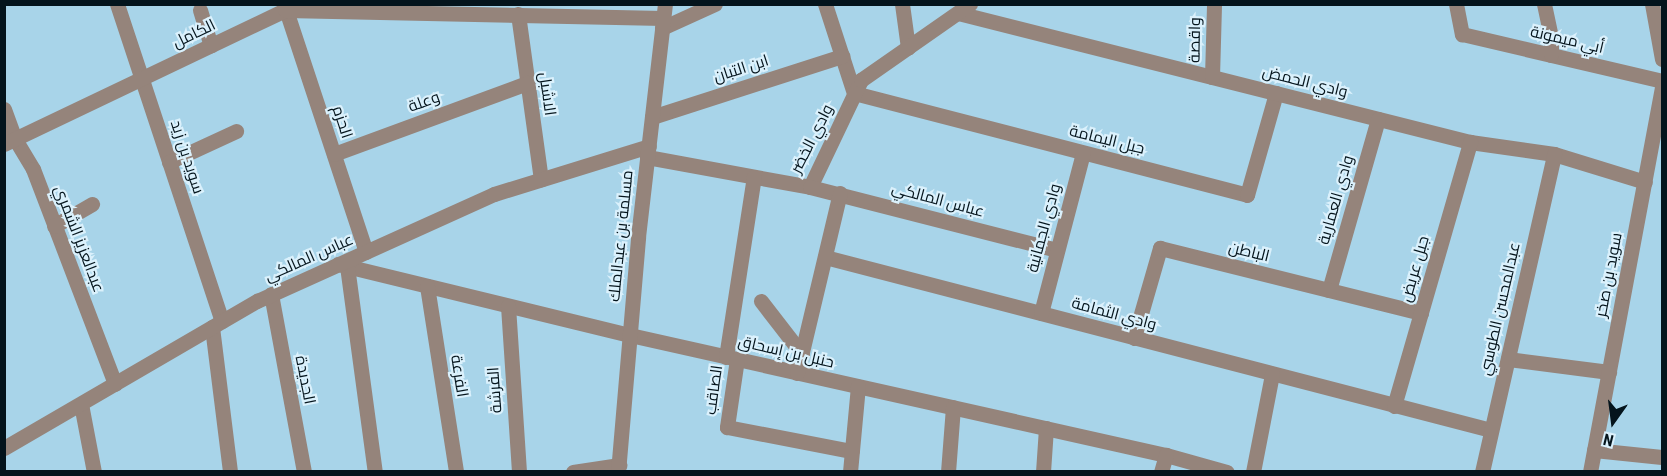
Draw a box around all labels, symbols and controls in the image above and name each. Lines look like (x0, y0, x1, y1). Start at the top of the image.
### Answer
street label: الكامل (169, 15, 219, 53)
street label: واقصة (1185, 17, 1205, 63)
street label: أبي ميمونة (1528, 22, 1606, 58)
street label: ابن التبان (711, 51, 771, 87)
street label: وادي الحمض (1260, 62, 1350, 102)
street label: الاشبل (534, 71, 560, 117)
street label: وعلة (406, 87, 442, 117)
street label: وادي الخضر (786, 101, 838, 177)
street label: الحزم (328, 103, 356, 141)
street label: سويد بن زيد (166, 118, 208, 196)
street label: جبل اليمامة (1067, 121, 1147, 159)
street label: وادي العمارية (1314, 153, 1358, 247)
street label: مسلمة بن عبدالملك (605, 169, 637, 303)
street label: عباس المالكي (890, 178, 986, 222)
street label: وادي الجمانية (1023, 182, 1065, 274)
street label: عبدالعزيز الشمري (50, 183, 108, 295)
street label: عباس المالكي (262, 230, 356, 286)
street label: سويد بن صخر (1591, 231, 1627, 319)
street label: جبل عريض (1396, 234, 1434, 304)
street label: الباطن (1227, 238, 1271, 266)
street label: عبدالمحسن الطوسي (1475, 241, 1525, 377)
street label: وادي الثمامة (1069, 293, 1159, 335)
street label: حنبل بن إسحاق (736, 332, 836, 372)
street label: الجديدة (291, 354, 319, 406)
street label: الفرعة (446, 354, 472, 398)
street label: الصاقب (701, 364, 727, 416)
street label: الفرشة (484, 366, 506, 414)
north arrow (1583, 392, 1643, 452)
text: N (1601, 430, 1616, 450)

